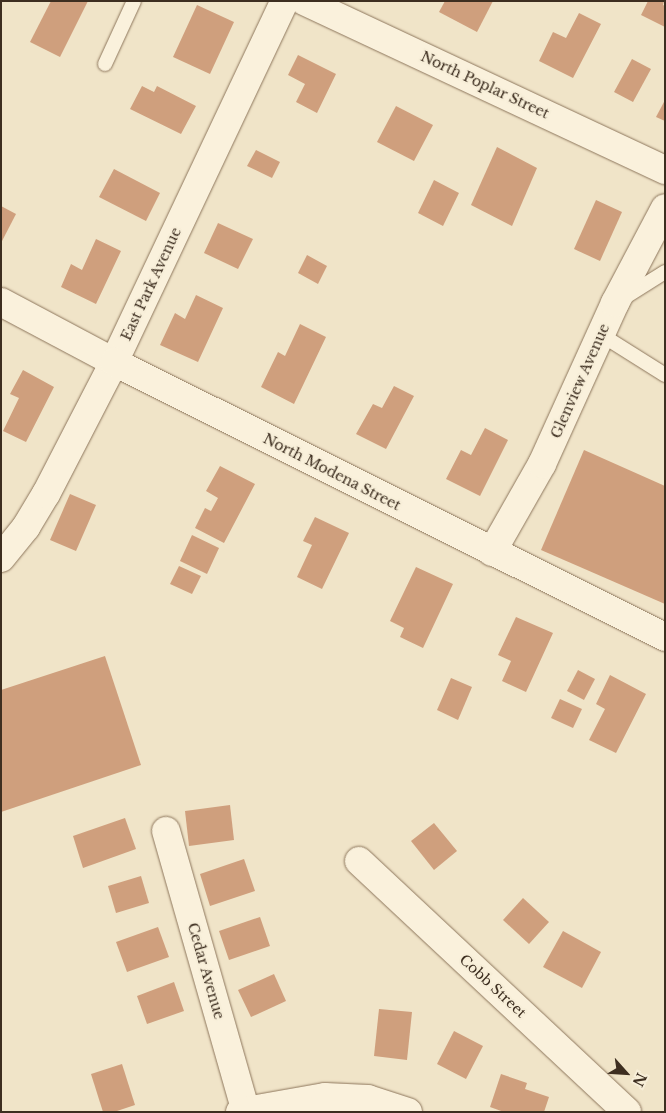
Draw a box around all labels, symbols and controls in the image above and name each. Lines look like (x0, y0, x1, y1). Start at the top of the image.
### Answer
street label: North Poplar Street (418, 48, 552, 122)
street label: East Park Avenue (117, 225, 185, 343)
street label: Glenview Avenue (547, 321, 613, 441)
street label: North Modena Street (260, 430, 404, 514)
street label: Cedar Avenue (184, 920, 228, 1022)
street label: Cobb Street (456, 951, 530, 1021)
north arrow (601, 1048, 651, 1098)
text: N (629, 1070, 650, 1089)

